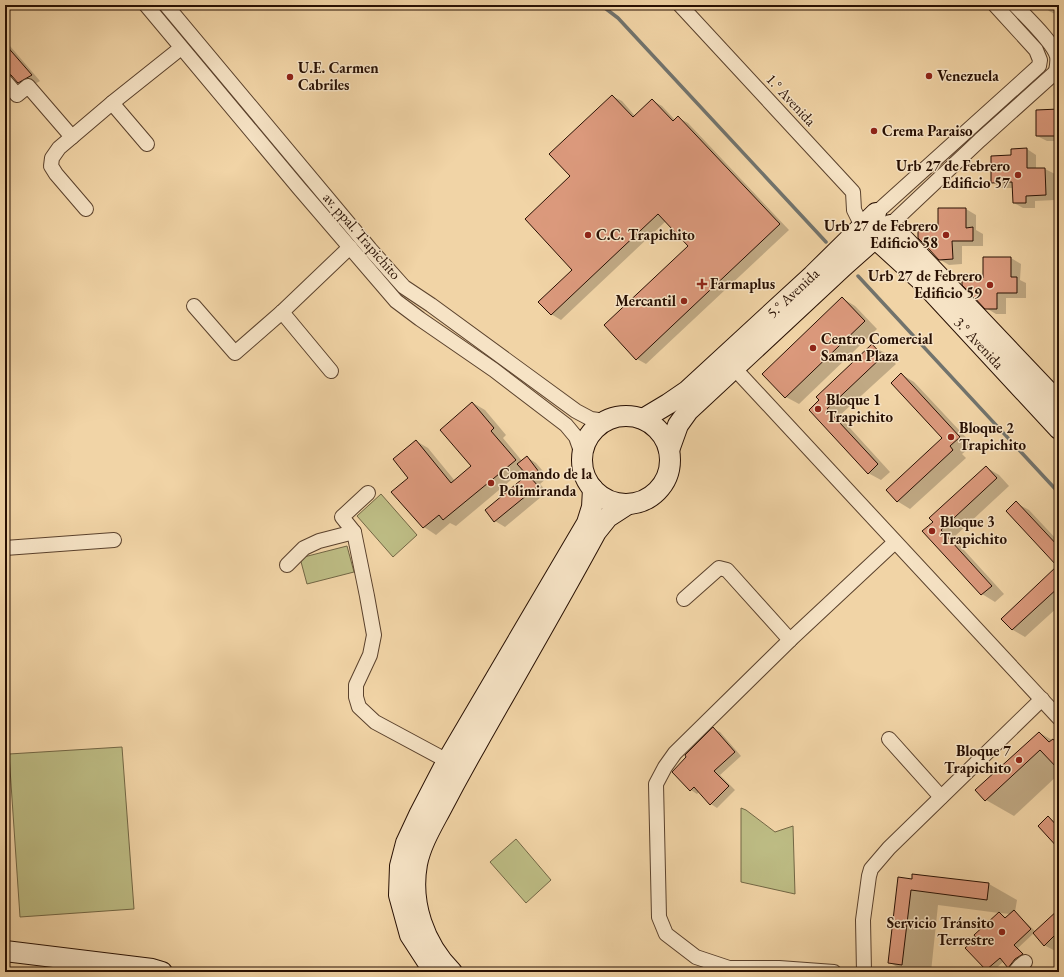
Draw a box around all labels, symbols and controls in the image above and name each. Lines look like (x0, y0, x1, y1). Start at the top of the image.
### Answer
place label: U.E. Carmen Cabriles (298, 58, 379, 94)
place label: Venezuela (937, 66, 999, 85)
street label: 1.° Avenida (762, 70, 820, 130)
marker: Venezuela (924, 71, 934, 81)
marker: U.E. Carmen Cabriles (285, 72, 295, 82)
place label: Crema Paraiso (882, 121, 973, 140)
marker: Crema Paraiso (869, 126, 879, 136)
place label: Urb 27 de Febrero Edificio 57 (896, 156, 1010, 192)
marker: Urb 27 de Febrero Edificio 57 (1013, 170, 1023, 180)
street label: av. ppal. Trapichito (319, 188, 406, 283)
place label: Urb 27 de Febrero Edificio 58 (824, 216, 938, 252)
place label: C.C. Trapichito (596, 225, 695, 244)
marker: C.C. Trapichito (583, 230, 593, 240)
marker: Urb 27 de Febrero Edificio 58 (941, 230, 951, 240)
street label: 5.° Avenida (763, 264, 823, 322)
place label: Urb 27 de Febrero Edificio 59 (868, 266, 982, 302)
place label: Farmaplus (710, 274, 775, 293)
marker: Farmaplus (697, 279, 707, 289)
marker: Urb 27 de Febrero Edificio 59 (985, 280, 995, 290)
place label: Mercantil (615, 291, 677, 310)
marker: Mercantil (679, 296, 689, 306)
street label: 3.° Avenida (950, 313, 1008, 373)
place label: Centro Comercial Saman Plaza (821, 329, 934, 365)
marker: Centro Comercial Saman Plaza (808, 343, 818, 353)
place label: Bloque 1 Trapichito (826, 390, 893, 426)
marker: Bloque 1 Trapichito (813, 404, 823, 414)
place label: Bloque 2 Trapichito (959, 418, 1026, 454)
marker: Bloque 2 Trapichito (946, 432, 956, 442)
place label: Comando de la Polimiranda (499, 464, 593, 500)
marker: Comando de la Polimiranda (486, 478, 496, 488)
place label: Bloque 3 Trapichito (940, 512, 1007, 548)
marker: Bloque 3 Trapichito (927, 526, 937, 536)
place label: Bloque 7 Trapichito (944, 741, 1011, 777)
marker: Bloque 7 Trapichito (1014, 755, 1024, 765)
place label: Servicio Tránsito Terrestre (887, 913, 994, 949)
marker: Servicio Tránsito Terrestre (997, 927, 1007, 937)

